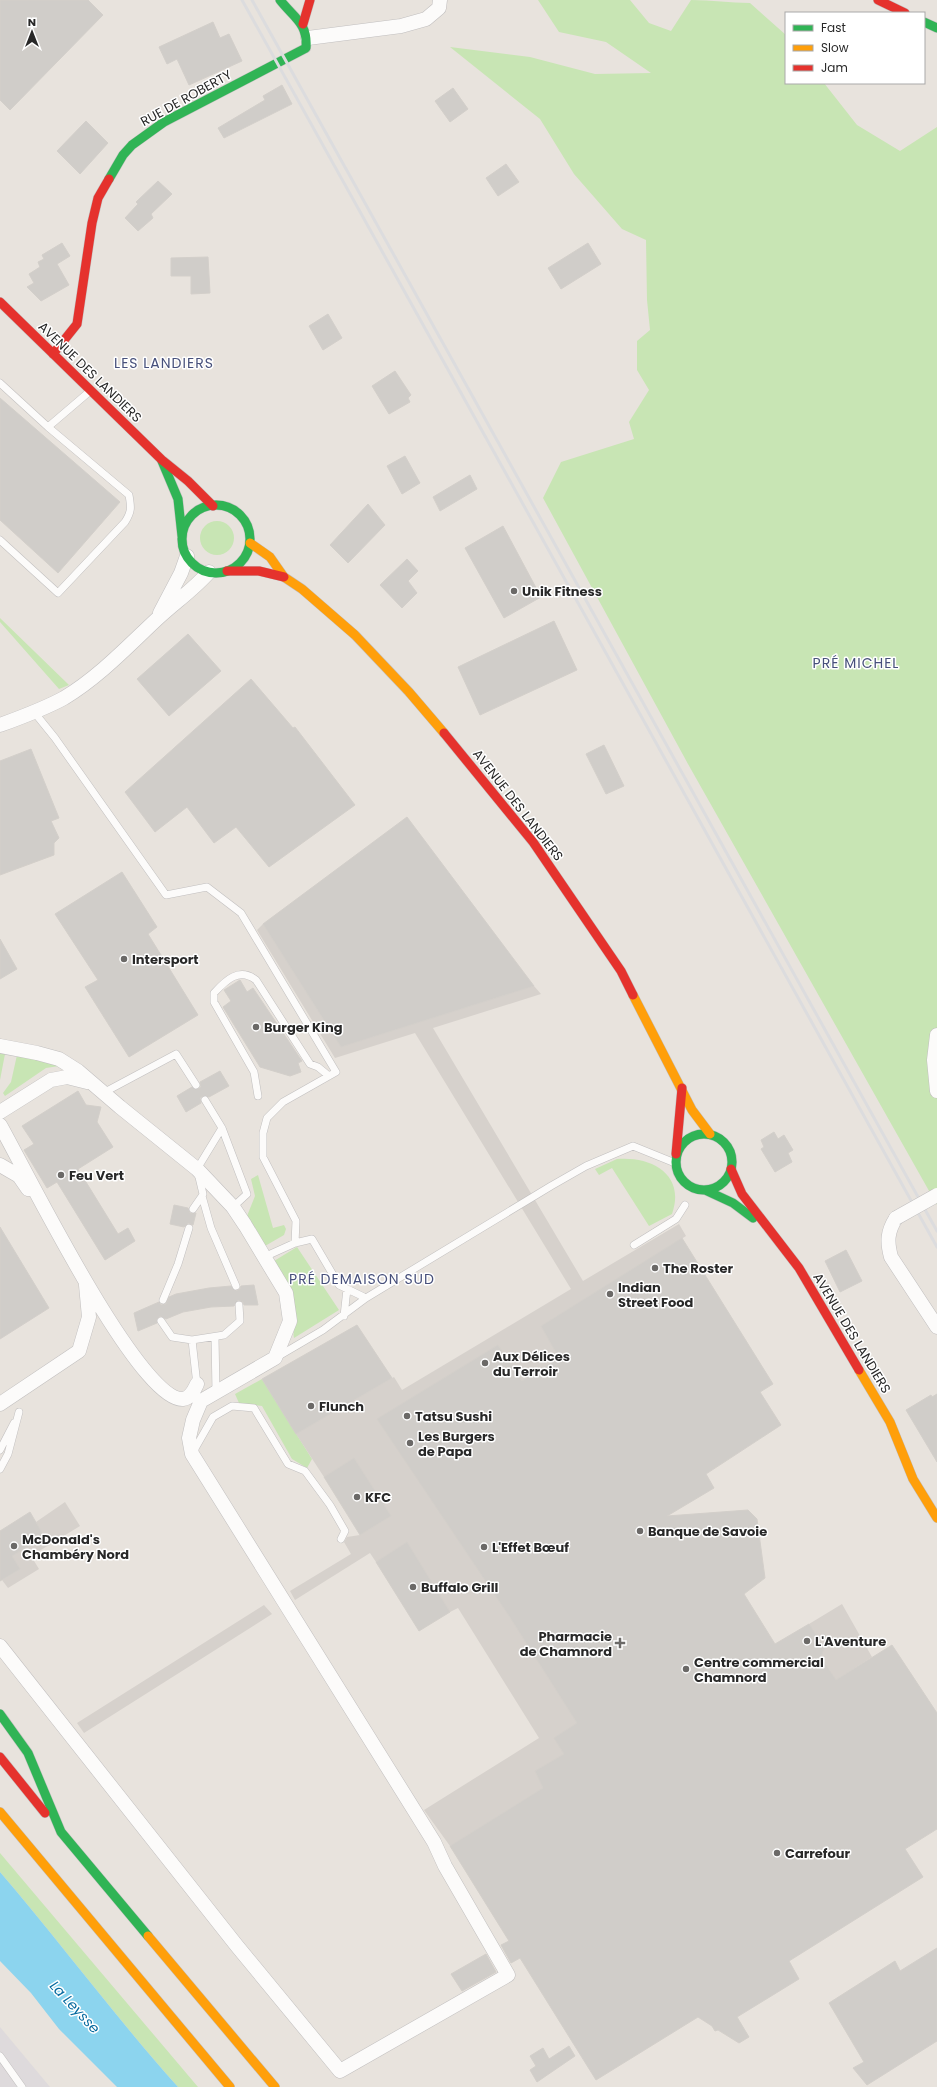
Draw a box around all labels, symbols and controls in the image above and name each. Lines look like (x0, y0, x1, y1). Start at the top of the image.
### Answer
north arrow (12, 12, 52, 52)
legend (785, 12, 925, 84)
text: N (28, 14, 36, 30)
text: Fast (821, 19, 846, 36)
text: Slow (821, 39, 849, 56)
text: Jam (821, 59, 848, 76)
street label: RUE DE ROBERTY (137, 65, 235, 131)
street label: AVENUE DES LANDIERS (34, 317, 146, 427)
district label: LES LANDIERS (114, 353, 214, 373)
place label: Unik Fitness (522, 582, 602, 601)
marker: Unik Fitness (509, 586, 519, 596)
district label: PRÉ MICHEL (813, 653, 899, 673)
street label: AVENUE DES LANDIERS (468, 745, 568, 865)
place label: Intersport (132, 950, 199, 969)
marker: Intersport (119, 954, 129, 964)
place label: Burger King (264, 1018, 343, 1037)
marker: Burger King (251, 1022, 261, 1032)
place label: Feu Vert (69, 1166, 124, 1185)
marker: Feu Vert (56, 1170, 66, 1180)
place label: The Roster (663, 1259, 734, 1278)
marker: The Roster (650, 1263, 660, 1273)
district label: PRÉ DEMAISON SUD (289, 1269, 435, 1289)
street label: AVENUE DES LANDIERS (808, 1269, 896, 1397)
place label: Indian Street Food (618, 1278, 694, 1312)
marker: Indian Street Food (605, 1289, 615, 1299)
place label: Aux Délices du Terroir (493, 1347, 570, 1381)
marker: Aux Délices du Terroir (480, 1358, 490, 1368)
place label: Flunch (319, 1397, 364, 1416)
marker: Flunch (306, 1401, 316, 1411)
place label: Tatsu Sushi (415, 1407, 492, 1426)
marker: Tatsu Sushi (402, 1411, 412, 1421)
place label: Les Burgers de Papa (418, 1427, 495, 1461)
marker: Les Burgers de Papa (405, 1438, 415, 1448)
place label: KFC (365, 1488, 391, 1507)
marker: KFC (352, 1492, 362, 1502)
place label: Banque de Savoie (648, 1522, 767, 1541)
marker: Banque de Savoie (635, 1526, 645, 1536)
place label: McDonald's Chambéry Nord (22, 1530, 129, 1564)
place label: L'Effet Bœuf (492, 1538, 569, 1557)
marker: McDonald's Chambéry Nord (9, 1541, 19, 1551)
marker: L'Effet Bœuf (479, 1542, 489, 1552)
place label: Buffalo Grill (421, 1578, 499, 1597)
marker: Buffalo Grill (408, 1582, 418, 1592)
place label: Pharmacie de Chamnord (520, 1627, 612, 1661)
place label: L'Aventure (815, 1632, 886, 1651)
marker: L'Aventure (802, 1636, 812, 1646)
marker: Pharmacie de Chamnord (615, 1638, 625, 1648)
place label: Centre commercial Chamnord (694, 1653, 824, 1687)
marker: Centre commercial Chamnord (681, 1664, 691, 1674)
place label: Carrefour (785, 1844, 851, 1863)
marker: Carrefour (772, 1848, 782, 1858)
water label: La Leysse (45, 1976, 105, 2038)

